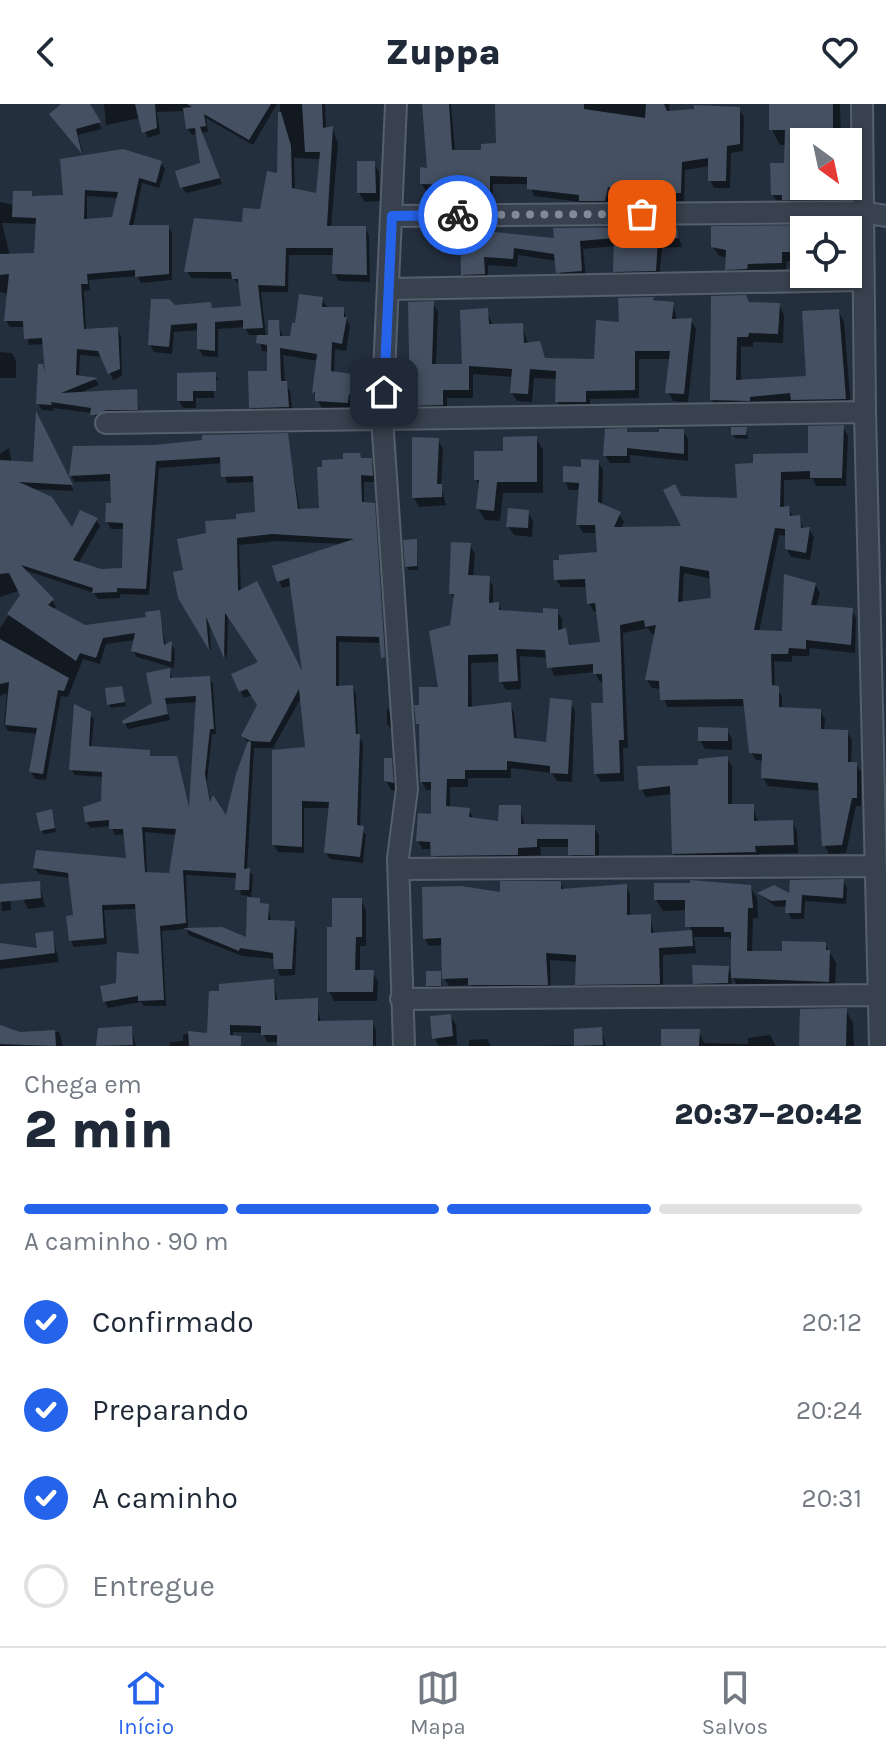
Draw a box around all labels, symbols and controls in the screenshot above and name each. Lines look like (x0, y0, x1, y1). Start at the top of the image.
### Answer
icon: back (24, 30, 68, 74)
icon: heart (818, 30, 862, 74)
text: Zuppa (385, 31, 501, 73)
north arrow (790, 128, 862, 200)
map controls (790, 128, 862, 288)
courier (418, 175, 498, 255)
pin (608, 180, 676, 248)
icon: bag (620, 192, 664, 236)
icon: bike (436, 193, 480, 237)
button: locate (790, 216, 862, 288)
pin (350, 358, 418, 426)
icon: home (362, 370, 406, 414)
text: Chega em (24, 1069, 142, 1100)
text: 20:37–20:42 (674, 1096, 862, 1132)
text: 2 min (24, 1099, 173, 1160)
text: A caminho · 90 m (24, 1226, 229, 1257)
icon: check (24, 1300, 68, 1344)
text: Confirmado (92, 1304, 254, 1340)
text: 20:12 (802, 1307, 862, 1338)
icon: check (24, 1388, 68, 1432)
text: Preparando (92, 1392, 249, 1428)
text: 20:24 (796, 1395, 862, 1426)
icon: check (24, 1476, 68, 1520)
text: A caminho (92, 1480, 238, 1516)
text: 20:31 (802, 1483, 862, 1514)
text: Entregue (92, 1568, 215, 1604)
tab: Início (118, 1666, 174, 1740)
tab: Mapa (410, 1666, 466, 1740)
tab: Salvos (702, 1666, 768, 1740)

